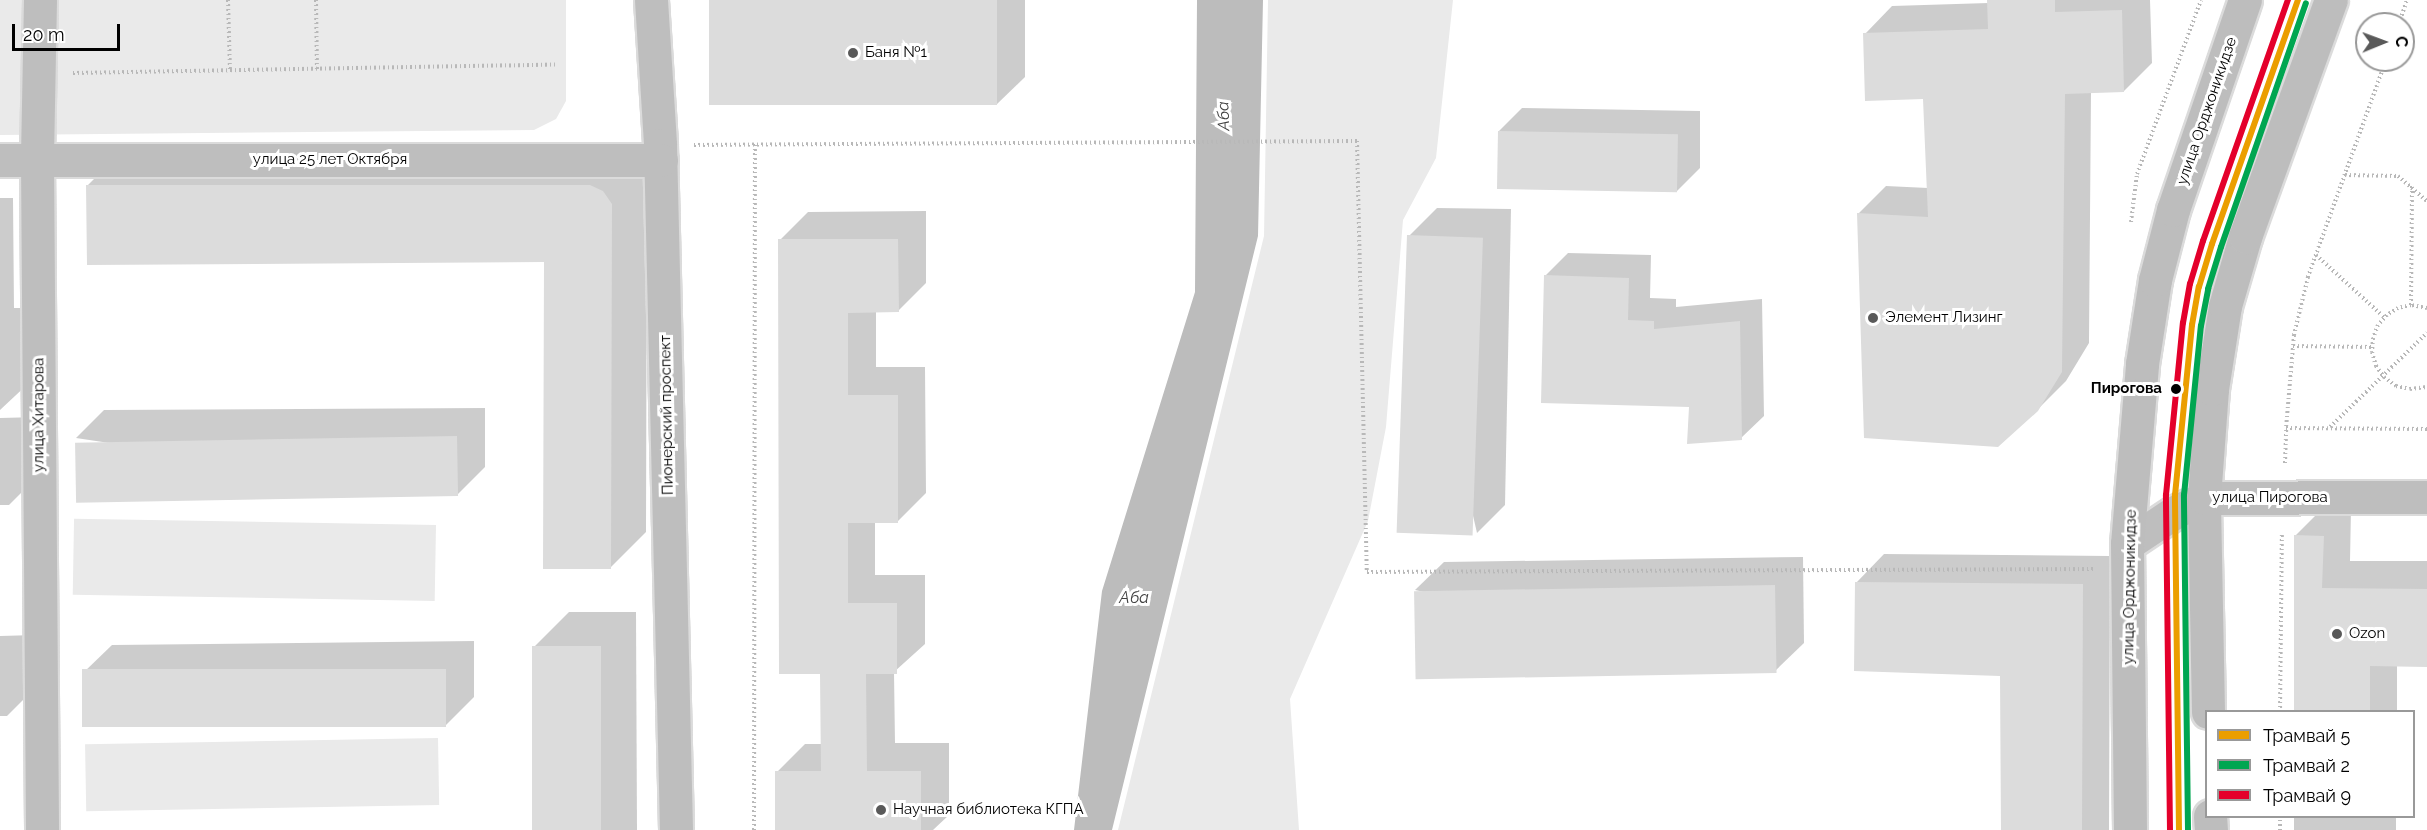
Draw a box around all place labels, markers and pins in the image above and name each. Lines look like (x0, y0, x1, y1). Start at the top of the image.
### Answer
place label: Баня №1 (865, 44, 927, 62)
marker: Баня №1 (846, 46, 860, 60)
place label: Элемент Лизинг (1885, 309, 2003, 327)
marker: Элемент Лизинг (1866, 311, 1880, 325)
place label: Пирогова (2091, 380, 2162, 398)
marker: Пирогова (2167, 380, 2185, 398)
place label: Ozon (2349, 625, 2385, 643)
marker: Ozon (2330, 627, 2344, 641)
place label: Научная библиотека КГПА (893, 801, 1084, 819)
marker: Научная библиотека КГПА (874, 803, 888, 817)

